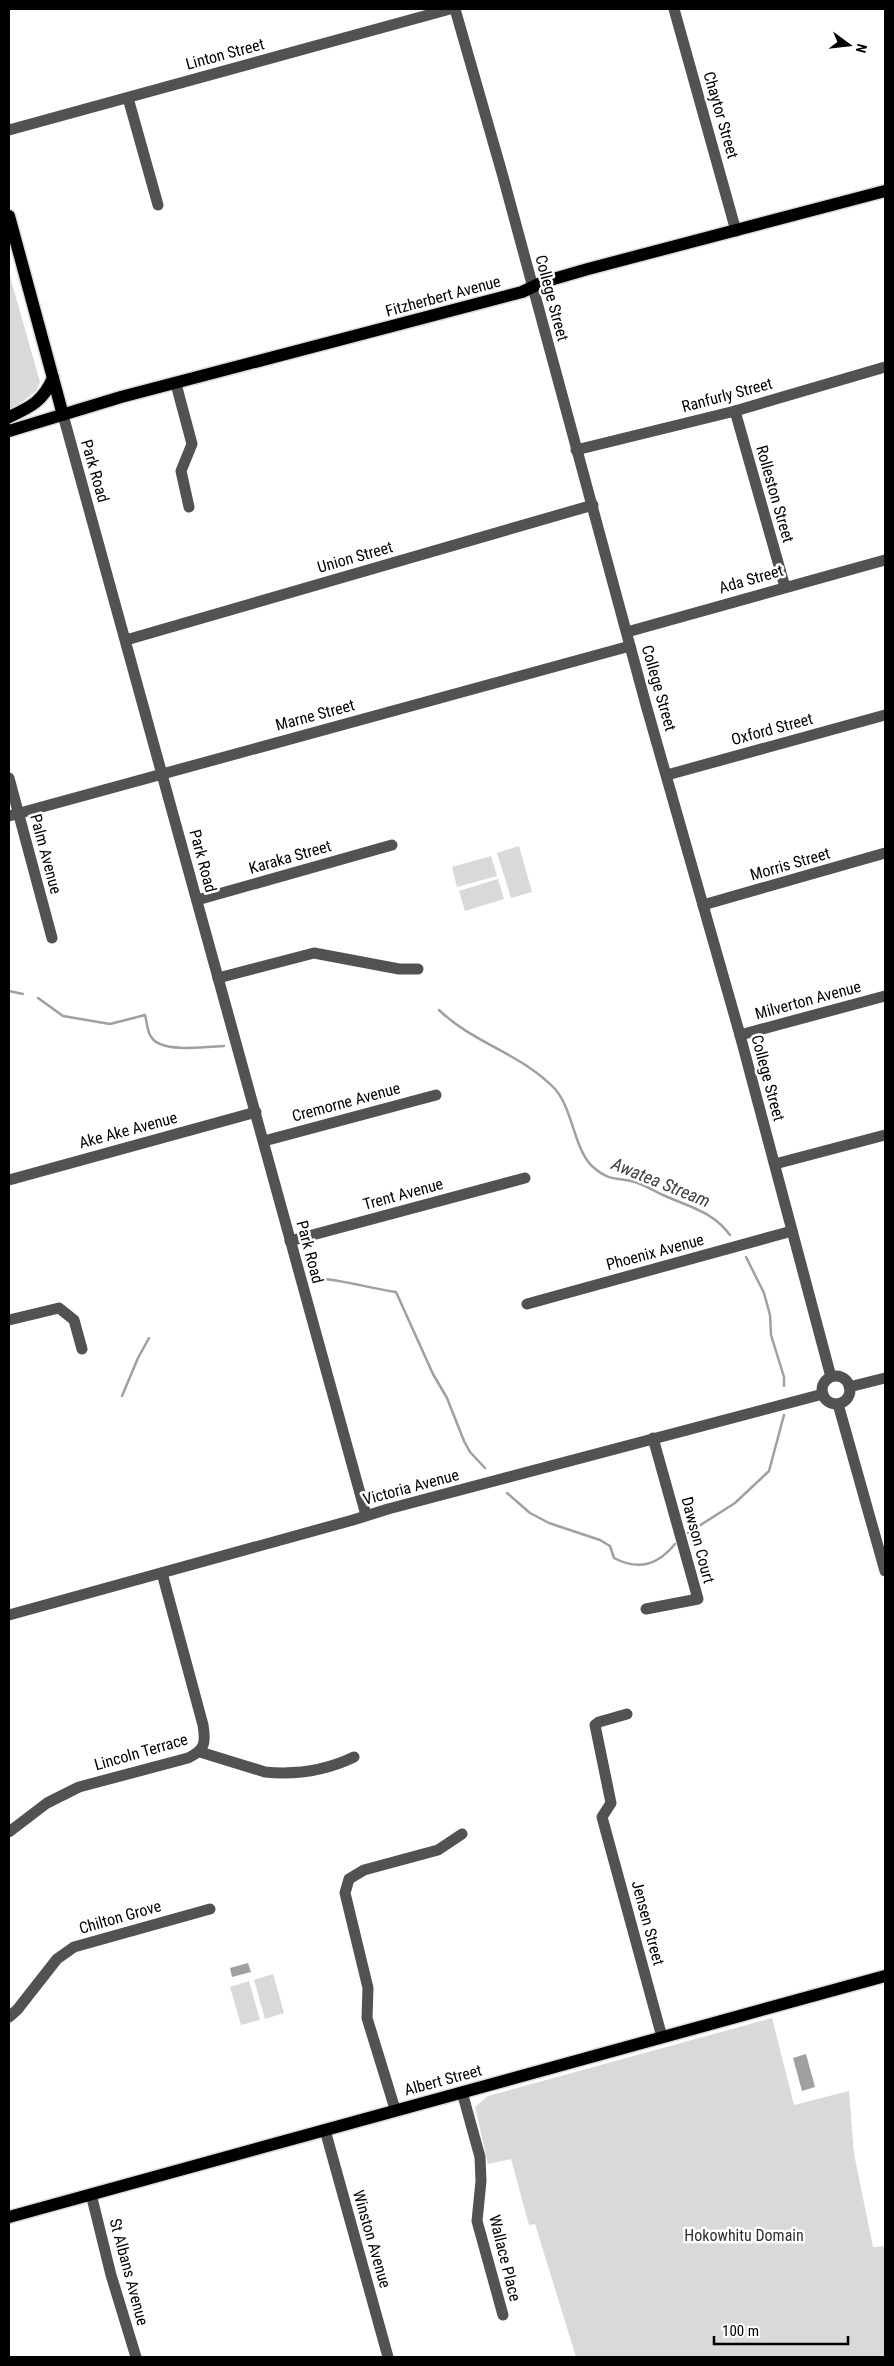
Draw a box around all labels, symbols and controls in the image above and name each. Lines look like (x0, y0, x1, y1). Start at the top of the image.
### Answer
north arrow (824, 20, 874, 70)
street label: Linton Street (184, 34, 267, 74)
text: N (853, 42, 870, 55)
street label: Chaytor Street (700, 69, 743, 161)
street label: College Street (531, 253, 573, 343)
street label: Fitzherbert Avenue (383, 272, 503, 320)
street label: Ranfurly Street (680, 374, 775, 416)
street label: Park Road (77, 437, 113, 505)
street label: Rolleston Street (752, 443, 798, 545)
street label: Union Street (315, 537, 395, 577)
street label: Ada Street (717, 561, 786, 597)
street label: College Street (638, 643, 680, 733)
street label: Marne Street (273, 695, 357, 735)
street label: Oxford Street (729, 709, 815, 749)
street label: Palm Avenue (26, 812, 66, 896)
street label: Park Road (185, 827, 221, 895)
street label: Karaka Street (247, 836, 334, 878)
street label: Morris Street (748, 843, 832, 884)
street label: Milverton Avenue (753, 977, 863, 1023)
street label: College Street (747, 1033, 789, 1123)
street label: Cremorne Avenue (290, 1078, 402, 1126)
street label: Ake Ake Avenue (77, 1108, 179, 1152)
water label: Awatea Stream (608, 1152, 713, 1211)
street label: Trent Avenue (361, 1174, 445, 1214)
street label: Park Road (292, 1218, 328, 1286)
street label: Phoenix Avenue (604, 1230, 706, 1274)
street label: Victoria Avenue (361, 1465, 461, 1509)
street label: Dawson Court (677, 1495, 719, 1586)
street label: Lincoln Terrace (92, 1730, 190, 1774)
street label: Jensen Street (628, 1879, 668, 1968)
street label: Chilton Grove (77, 1896, 163, 1938)
street label: Albert Street (402, 2060, 484, 2099)
street label: Winston Avenue (349, 2188, 395, 2290)
street label: Wallace Place (485, 2213, 525, 2303)
street label: St Albans Avenue (106, 2216, 152, 2328)
park label: Hokowhitu Domain (684, 2226, 804, 2245)
scale bar (714, 2314, 848, 2346)
text: 100 m (722, 2322, 759, 2340)

